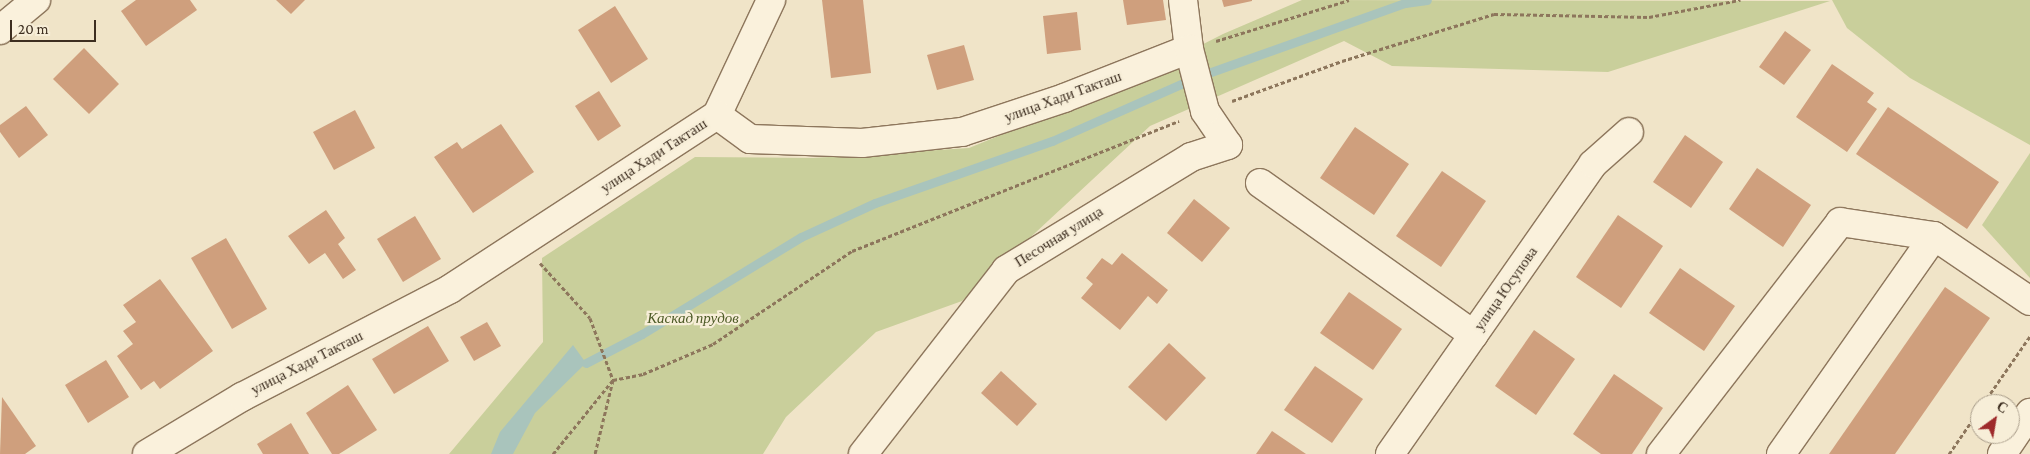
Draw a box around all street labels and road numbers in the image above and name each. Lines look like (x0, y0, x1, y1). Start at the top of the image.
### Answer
street label: улица Хади Такташ (1002, 67, 1124, 127)
street label: улица Хади Такташ (597, 115, 711, 197)
street label: Песочная улица (1012, 203, 1106, 271)
street label: улица Юсупова (1470, 244, 1542, 334)
street label: улица Хади Такташ (248, 327, 366, 399)

